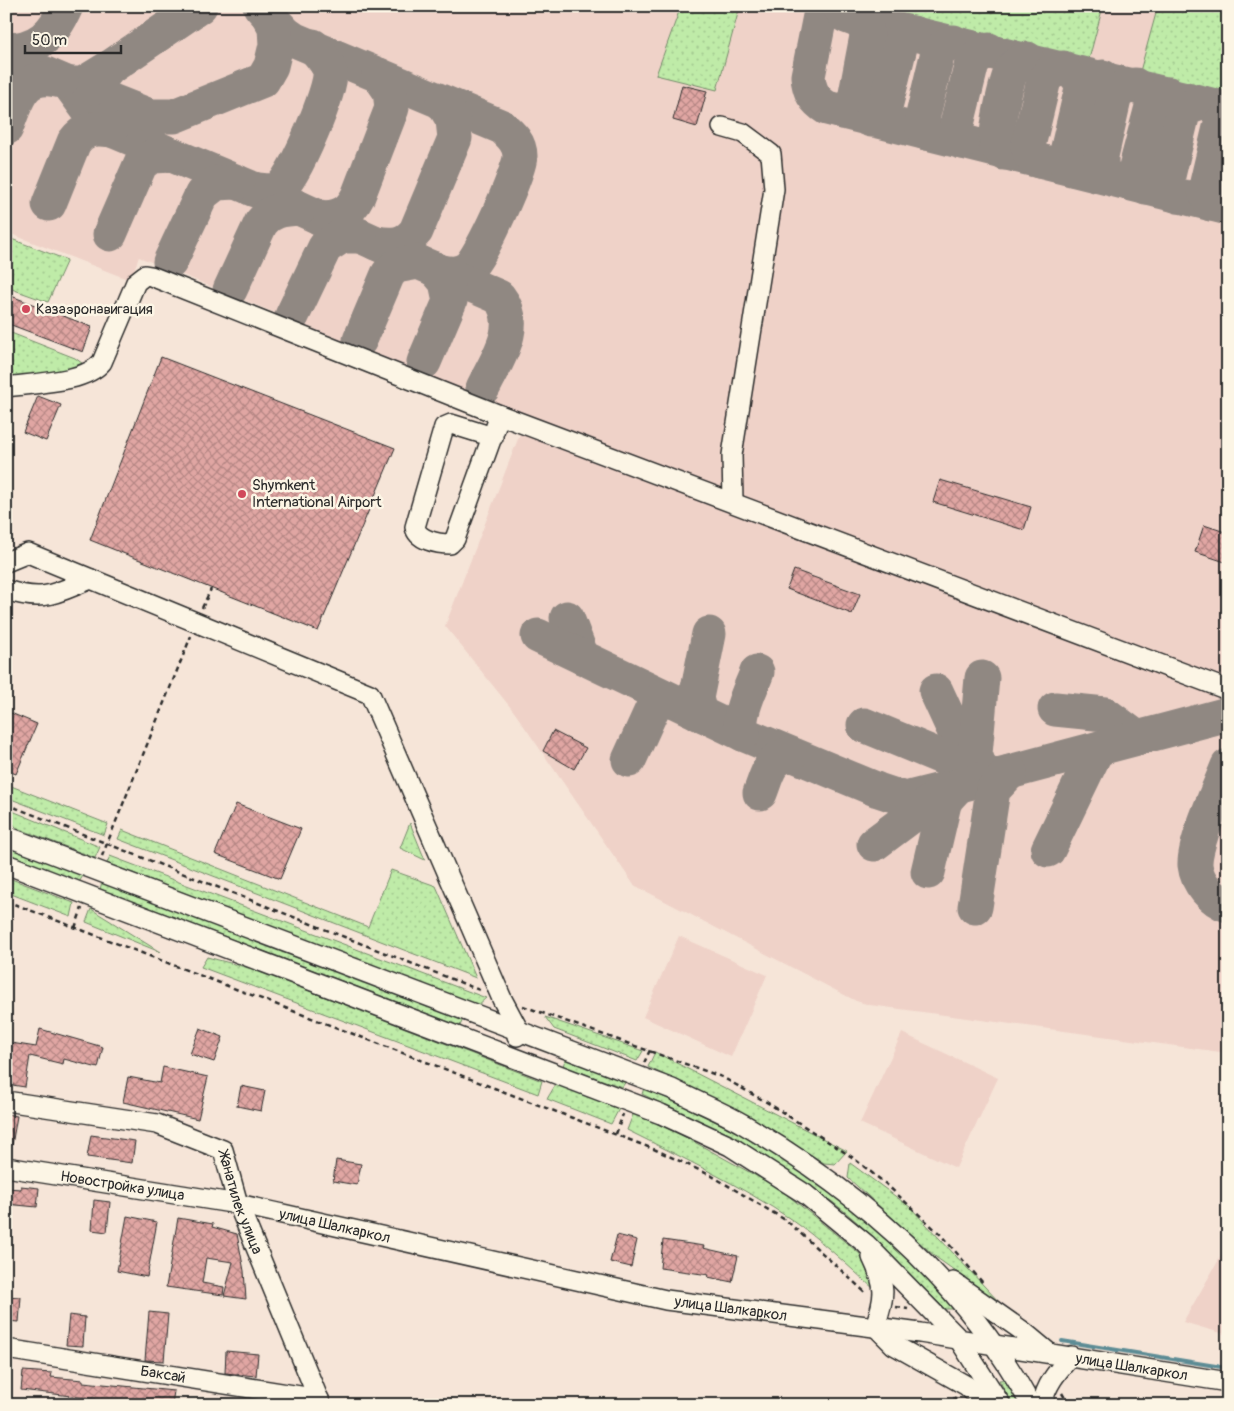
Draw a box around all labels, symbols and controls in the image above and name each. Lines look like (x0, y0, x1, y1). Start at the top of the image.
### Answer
scale bar (25, 22, 121, 54)
text: 50 m (32, 31, 67, 50)
place label: Казаэронавигация (36, 300, 153, 319)
marker: Казаэронавигация (20, 303, 32, 315)
place label: Shymkent International Airport (252, 476, 383, 512)
marker: Shymkent International Airport (236, 488, 248, 500)
street label: Жанатилек улица (213, 1147, 267, 1257)
street label: Новостройка улица (59, 1167, 186, 1205)
street label: улица Шалкаркол (276, 1204, 392, 1248)
street label: улица Шалкаркол (672, 1292, 788, 1326)
street label: улица Шалкаркол (1073, 1349, 1189, 1385)
street label: Баксай (139, 1362, 187, 1388)

